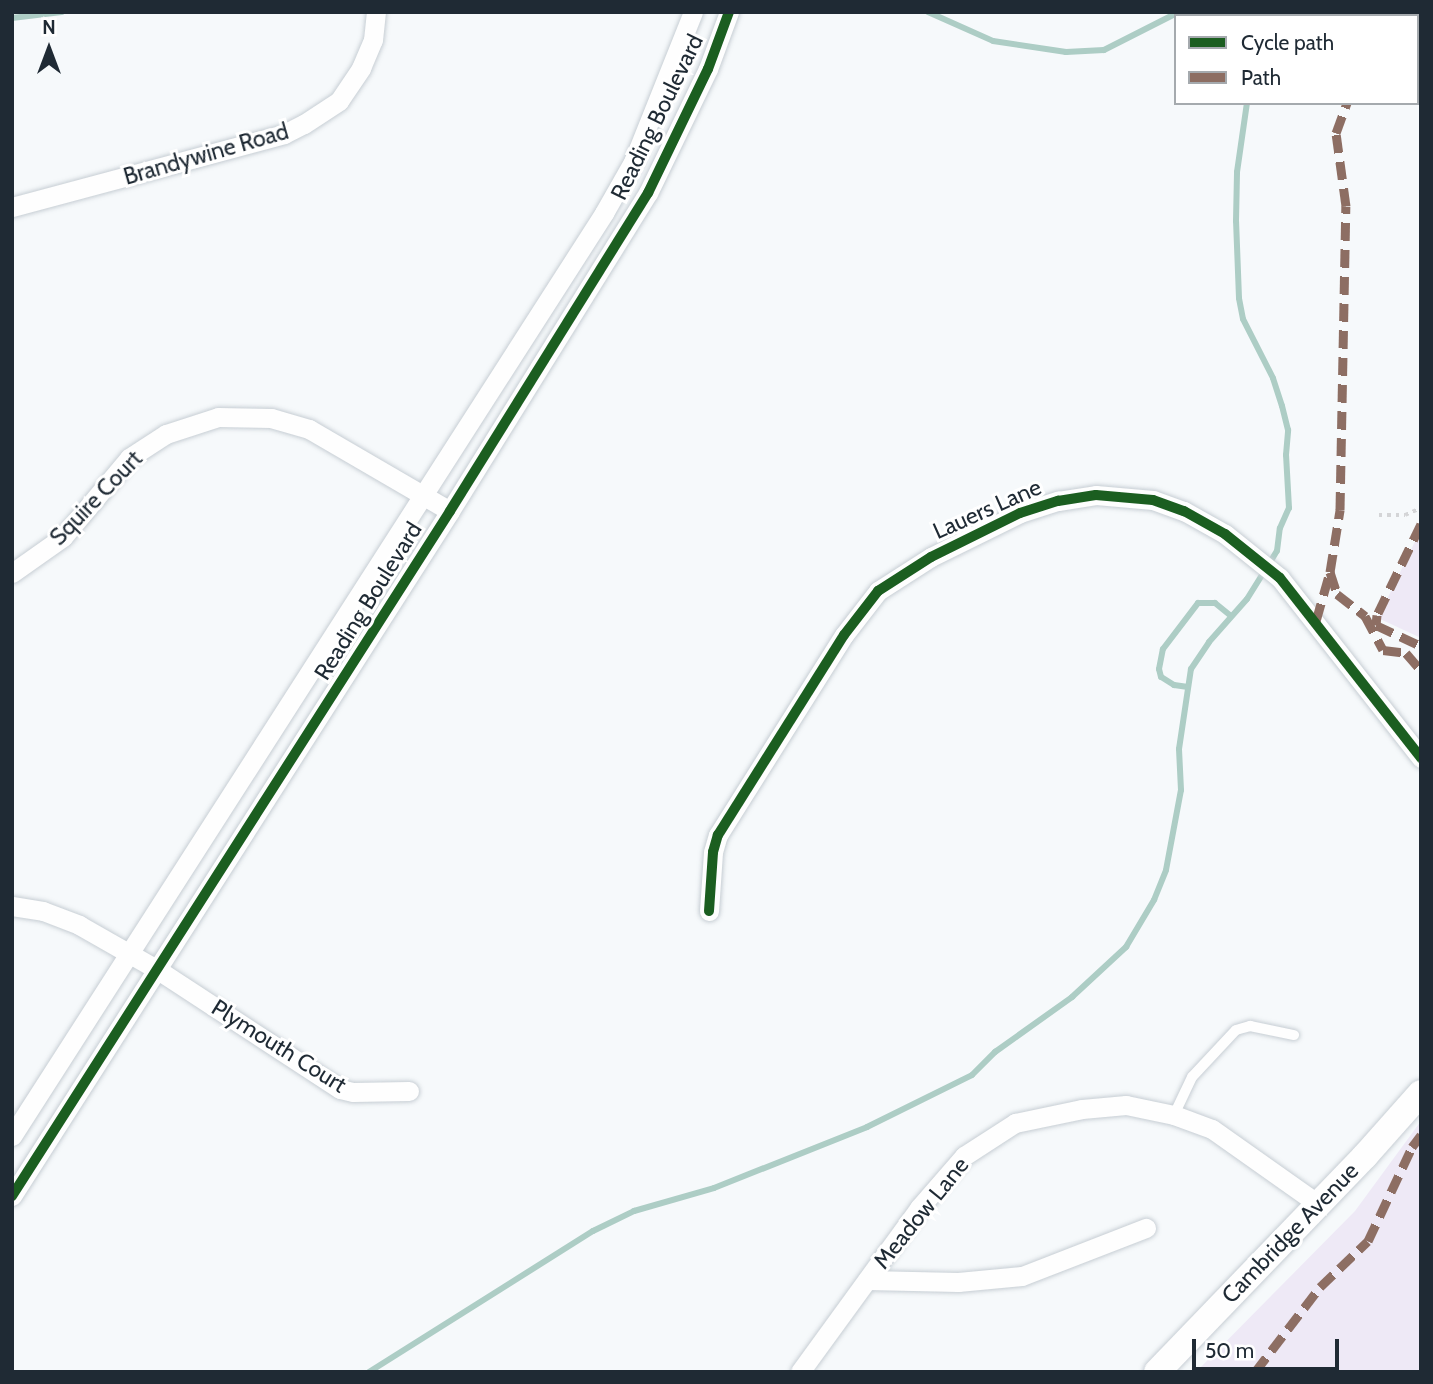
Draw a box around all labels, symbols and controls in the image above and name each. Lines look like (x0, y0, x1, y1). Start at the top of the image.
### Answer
north arrow (14, 14, 84, 84)
legend (1174, 14, 1419, 105)
text: N (42, 16, 56, 39)
street label: Reading Boulevard (605, 30, 709, 204)
text: Cycle path (1241, 30, 1334, 55)
text: Path (1241, 65, 1281, 90)
street label: Brandywine Road (120, 117, 292, 191)
street label: Squire Court (44, 445, 148, 551)
street label: Lauers Lane (929, 473, 1045, 545)
street label: Reading Boulevard (308, 517, 428, 685)
street label: Plymouth Court (206, 994, 352, 1098)
street label: Meadow Lane (868, 1152, 974, 1274)
street label: Cambridge Avenue (1216, 1157, 1364, 1309)
scale bar (1195, 1324, 1342, 1368)
text: 50 m (1205, 1338, 1254, 1363)

